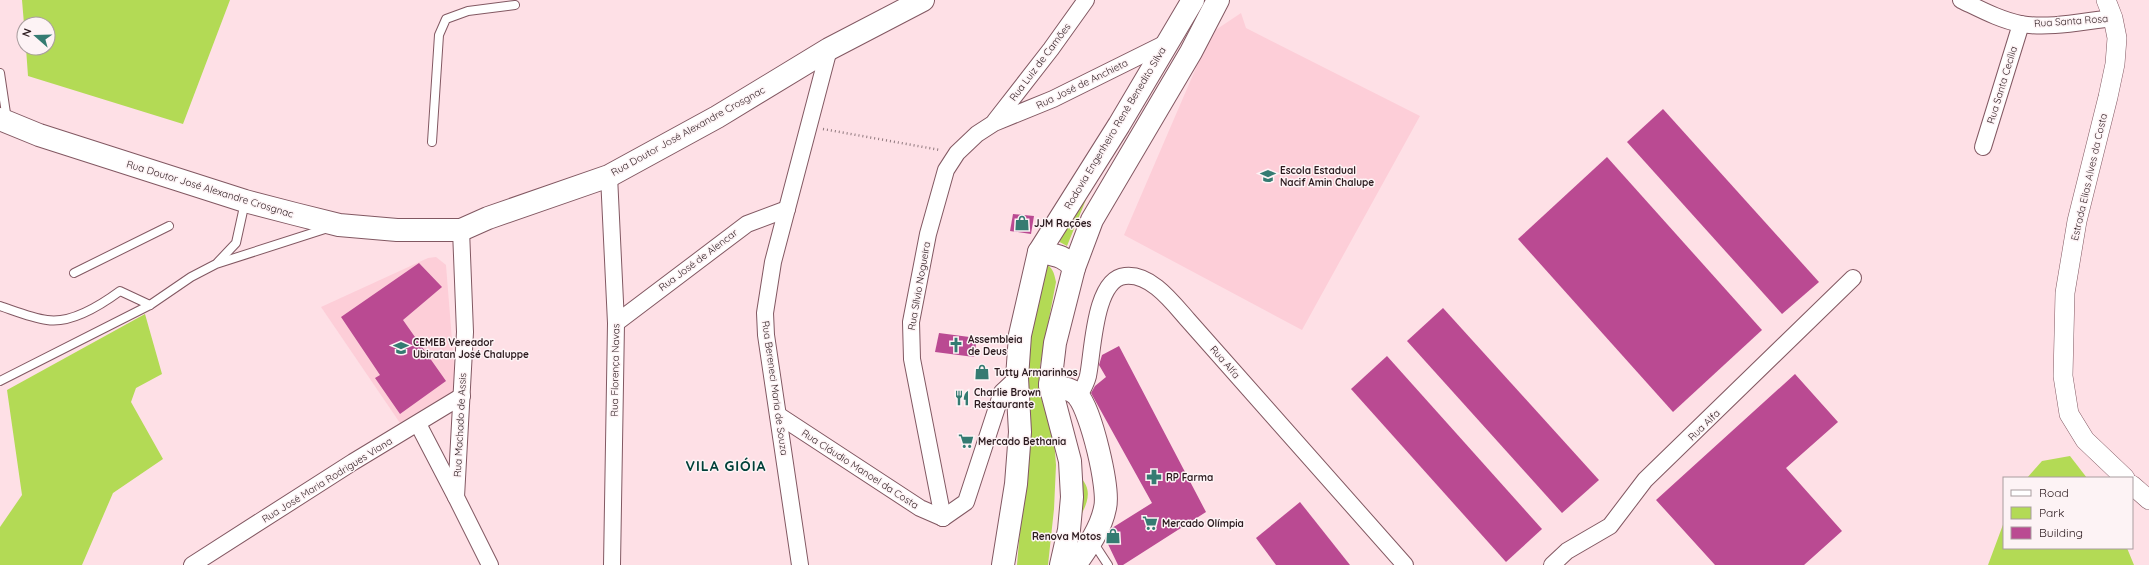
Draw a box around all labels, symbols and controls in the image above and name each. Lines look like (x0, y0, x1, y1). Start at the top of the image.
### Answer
street label: Rua Santa Rosa (2034, 12, 2108, 30)
north arrow (16, 16, 56, 56)
street label: Rua Luiz de Camões (1006, 20, 1074, 104)
text: N (19, 26, 35, 39)
street label: Rodovia Engenheiro Renê Benedito Silva (1061, 44, 1169, 212)
street label: Rua Santa Cecília (1984, 44, 2020, 126)
street label: Rua José de Anchieta (1034, 56, 1130, 112)
street label: Rua Doutor José Alexandre Crosgnac (609, 83, 767, 179)
street label: Estrada Elias Alves da Costa (2068, 112, 2110, 242)
street label: Rua Doutor José Alexandre Crosgnac (125, 157, 295, 221)
place label: Escola Estadual Nacif Amin Chalupe (1280, 164, 1374, 189)
school or university icon: Escola Estadual Nacif Amin Chalupe (1259, 167, 1277, 185)
shop icon: JJM Rações (1013, 214, 1031, 232)
place label: JJM Rações (1034, 217, 1092, 230)
street label: Rua José de Alencar (656, 226, 740, 294)
street label: Rua Sílvio Nogueira (905, 241, 933, 331)
street label: Rua Bereneci Maria de Souza (759, 320, 791, 456)
street label: Rua Florença Navas (608, 323, 622, 417)
place label: Assembleia de Deus (968, 333, 1023, 358)
place label: CEMEB Vereador Ubiratan José Chaluppe (413, 336, 529, 361)
church icon: Assembleia de Deus (947, 336, 965, 354)
school or university icon: CEMEB Vereador Ubiratan José Chaluppe (392, 339, 410, 357)
street label: Rua Alfa (1207, 343, 1243, 381)
shop icon: Tutty Armarinhos (973, 363, 991, 381)
place label: Tutty Armarinhos (994, 366, 1078, 379)
street label: Rua Machado de Assis (451, 372, 469, 477)
place label: Charlie Brown Restaurante (974, 386, 1041, 411)
restaurant icon: Charlie Brown Restaurante (953, 389, 971, 407)
street label: Rua Alfa (1685, 407, 1723, 443)
street label: Rua Cláudio Manoel da Costa (799, 426, 921, 512)
supermarket icon: Mercado Bethania (957, 432, 975, 450)
street label: Rua José Maria Rodrigues Viana (259, 434, 395, 526)
place label: Mercado Bethania (978, 435, 1066, 448)
district label: VILA GIÓIA (685, 457, 767, 475)
pharmacy icon: RP Farma (1145, 468, 1163, 486)
place label: RP Farma (1166, 471, 1213, 484)
legend (2003, 477, 2133, 549)
text: Road (2039, 485, 2069, 500)
text: Park (2039, 505, 2064, 520)
supermarket icon: Mercado Olímpia (1141, 514, 1159, 532)
place label: Mercado Olímpia (1162, 517, 1244, 530)
text: Building (2039, 525, 2083, 540)
shop icon: Renova Motos (1104, 527, 1122, 545)
place label: Renova Motos (1032, 530, 1101, 543)

